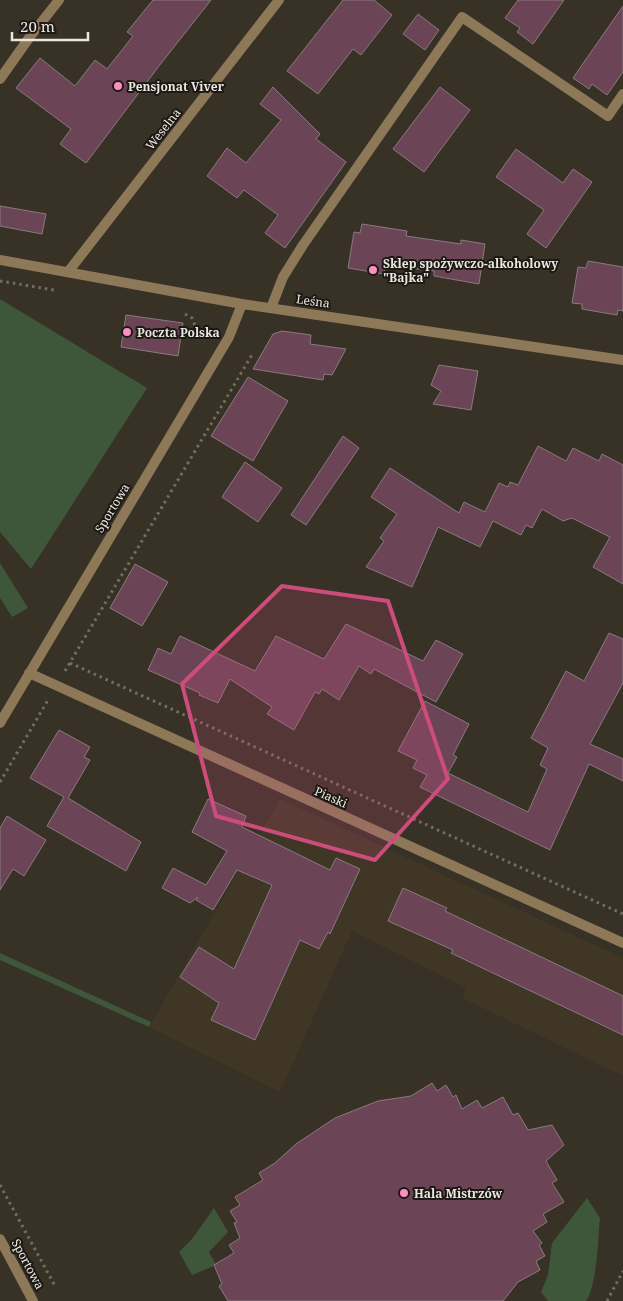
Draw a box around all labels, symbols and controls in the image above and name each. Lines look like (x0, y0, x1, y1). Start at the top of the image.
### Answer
scale bar (12, 10, 89, 42)
text: 20 m (20, 16, 55, 36)
place label: Pensjonat Viver (128, 78, 225, 95)
marker: Pensjonat Viver (112, 80, 124, 92)
street label: Weselna (141, 105, 185, 153)
place label: Sklep spożywczo-alkoholowy "Bajka" (383, 255, 558, 286)
marker: Sklep spożywczo-alkoholowy "Bajka" (367, 264, 379, 276)
street label: Leśna (295, 290, 331, 312)
place label: Poczta Polska (137, 324, 220, 341)
marker: Poczta Polska (121, 326, 133, 338)
street label: Sportowa (91, 480, 133, 536)
street label: Piaski (312, 782, 350, 812)
place label: Hala Mistrzów (414, 1185, 503, 1202)
marker: Hala Mistrzów (398, 1187, 410, 1199)
street label: Sportowa (8, 1236, 48, 1292)

